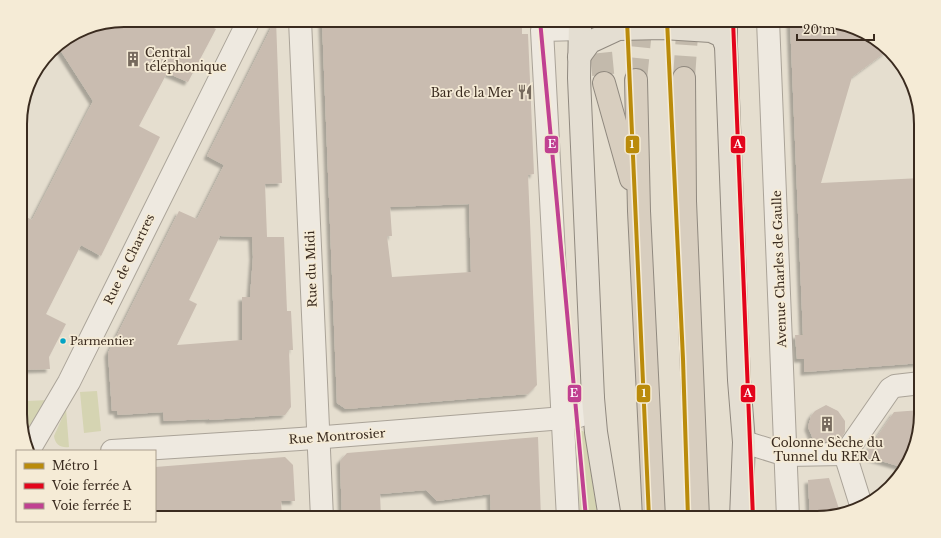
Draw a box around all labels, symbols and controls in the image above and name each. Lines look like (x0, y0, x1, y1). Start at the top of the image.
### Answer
scale bar (797, 16, 874, 42)
text: 20 m (803, 22, 835, 37)
place label: Central téléphonique (145, 45, 227, 74)
building icon: Central téléphonique (124, 50, 142, 68)
restaurant icon: Bar de la Mer (516, 83, 534, 101)
place label: Bar de la Mer (431, 85, 513, 100)
line badge: E (544, 135, 559, 154)
line badge: 1 (625, 135, 640, 154)
line badge: A (730, 135, 746, 154)
text: E (548, 137, 557, 151)
text: 1 (630, 137, 635, 151)
text: A (733, 137, 744, 151)
street label: Avenue Charles de Gaulle (769, 190, 789, 349)
street label: Rue de Chartres (101, 211, 157, 307)
street label: Rue du Midi (302, 230, 320, 308)
place label: Parmentier (70, 334, 135, 348)
marker: Parmentier (58, 336, 68, 346)
line badge: E (567, 384, 582, 403)
line badge: 1 (636, 384, 651, 403)
line badge: A (740, 384, 756, 403)
text: E (570, 386, 579, 400)
text: 1 (642, 386, 647, 400)
text: A (743, 386, 754, 400)
building icon: Colonne Sèche du Tunnel du RER A (818, 415, 836, 433)
street label: Rue Montrosier (288, 425, 386, 447)
place label: Colonne Sèche du Tunnel du RER A (771, 435, 883, 464)
legend (16, 450, 156, 522)
text: Métro 1 (52, 458, 98, 473)
text: Voie ferrée A (51, 478, 132, 493)
text: Voie ferrée E (51, 498, 132, 513)

